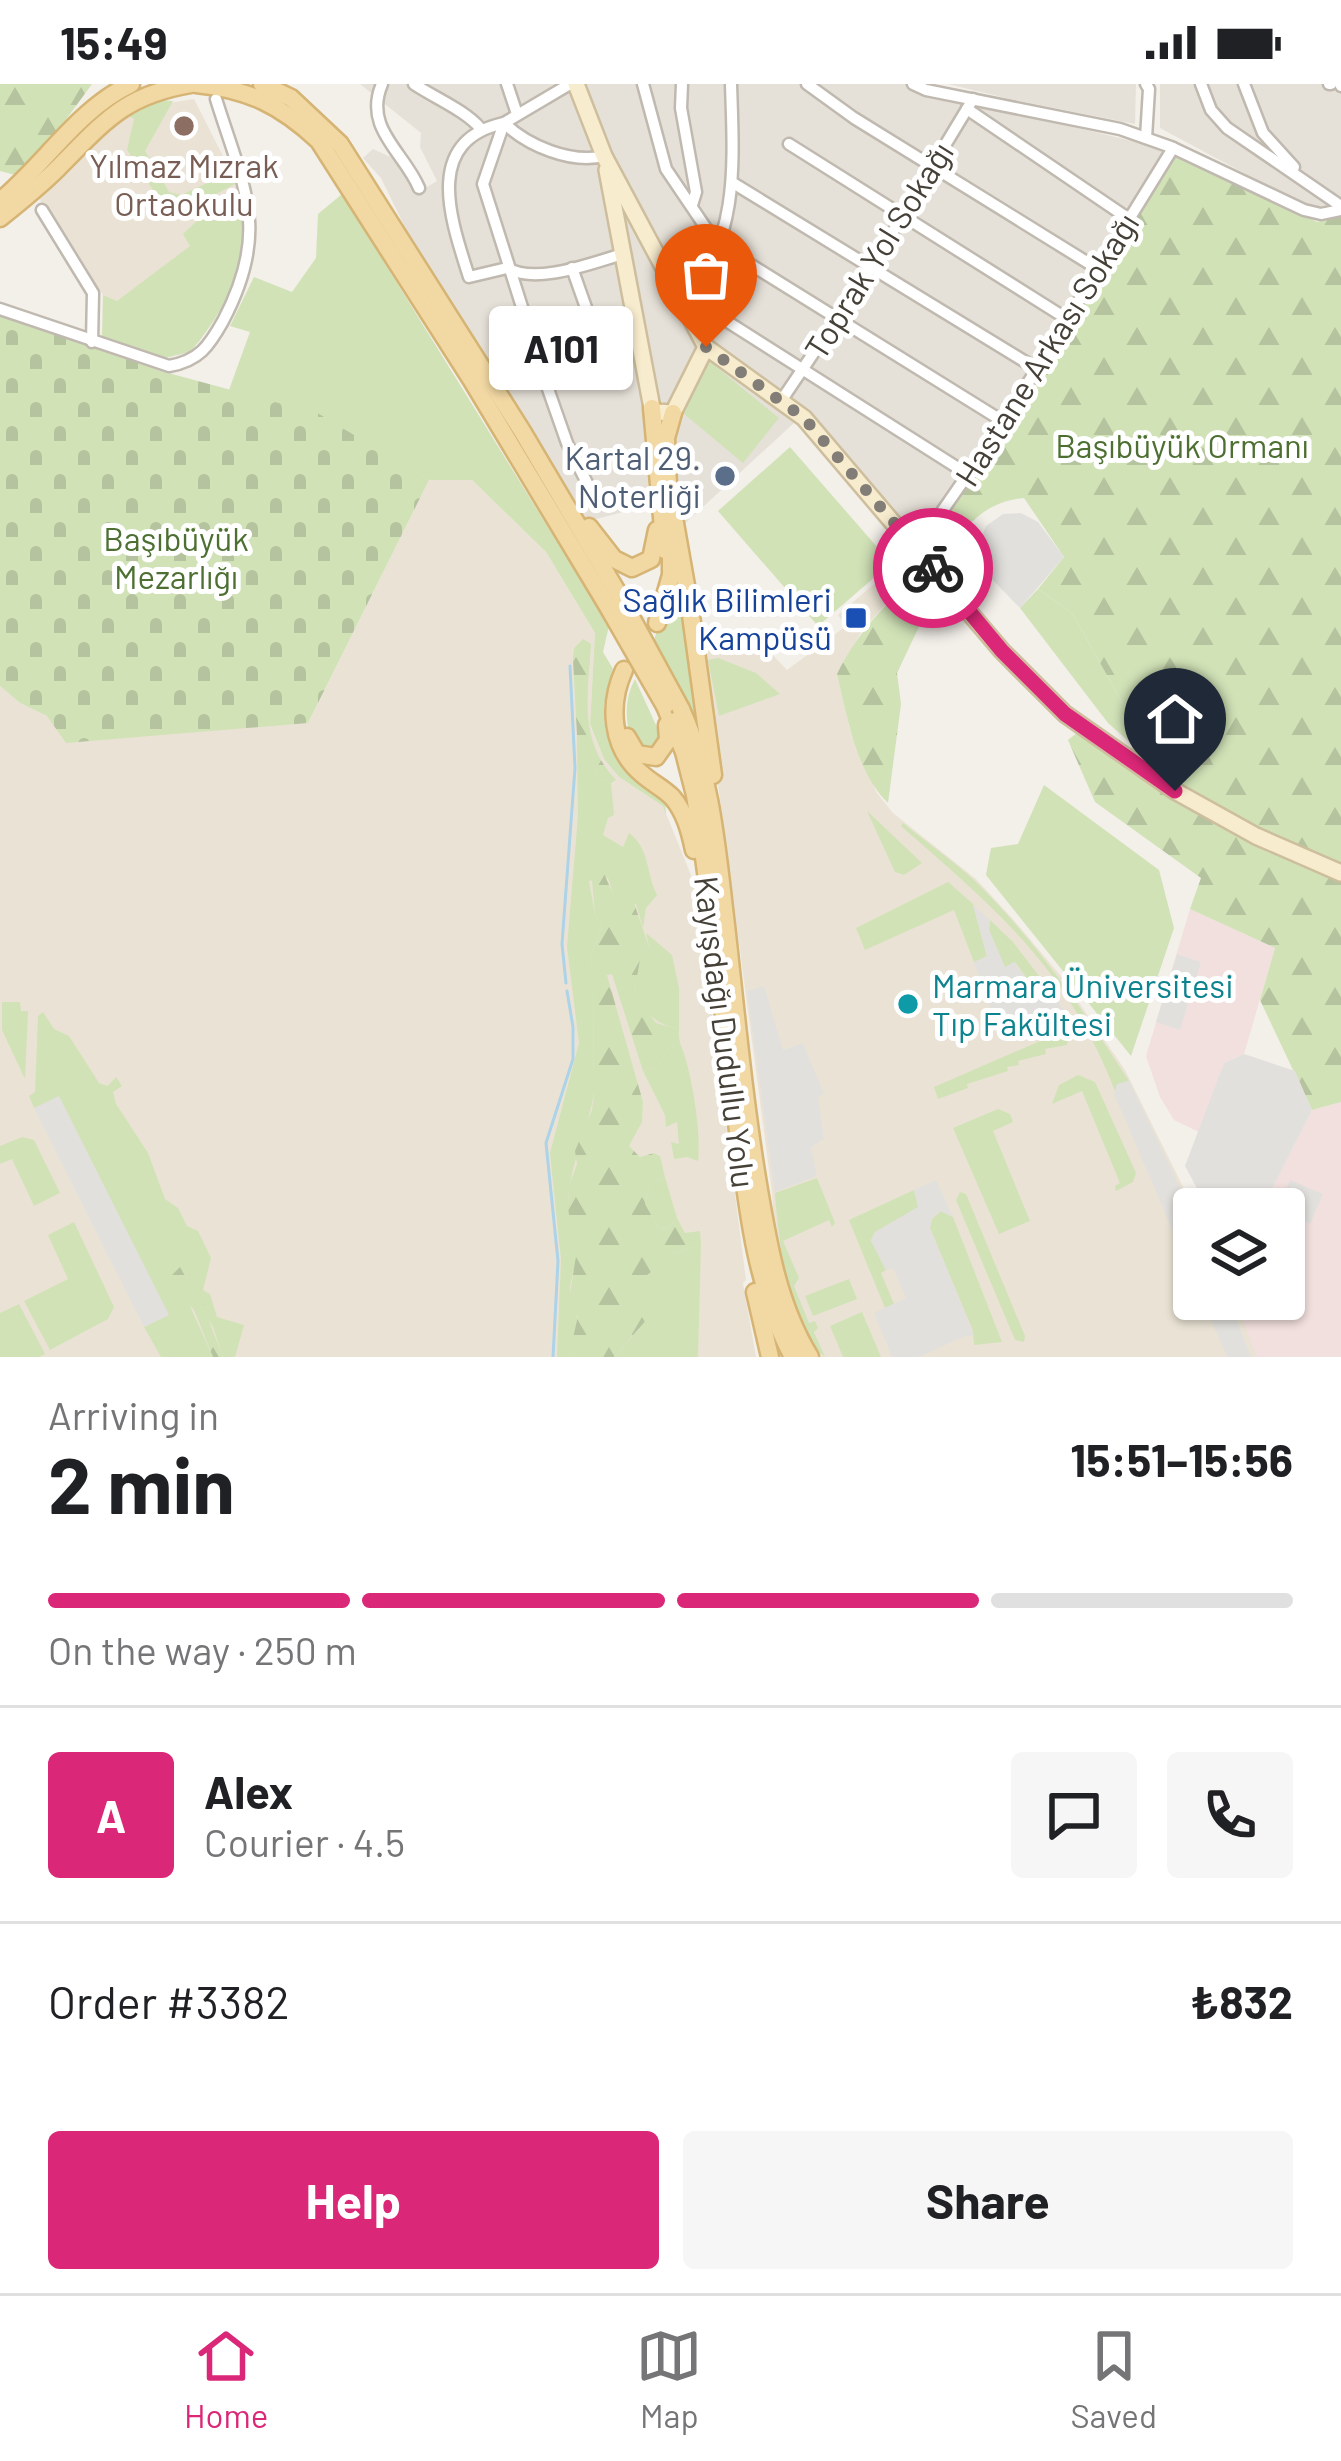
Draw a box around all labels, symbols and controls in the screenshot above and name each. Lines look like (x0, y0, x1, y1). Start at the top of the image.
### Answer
text: 15:49 (60, 15, 168, 69)
marker: Yılmaz Mızrak Ortaokulu (171, 113, 197, 139)
street label: Toprak Yol Sokağı (795, 134, 961, 366)
place label: Yılmaz Mızrak Ortaokulu (89, 145, 279, 223)
street label: Hastane Arkası Sokağı (946, 205, 1146, 493)
pin (655, 224, 757, 347)
icon: bag (673, 242, 739, 308)
callout: A101 (490, 305, 634, 389)
text: A101 (523, 324, 599, 371)
park label: Başıbüyük Ormanı (1055, 425, 1309, 465)
place label: Kartal 29. Noterliği (564, 437, 701, 515)
marker: Kartal 29. Noterliği (712, 463, 738, 489)
courier (873, 508, 993, 628)
park label: Başıbüyük Mezarlığı (103, 518, 249, 596)
icon: bike (900, 535, 966, 601)
place label: Sağlık Bilimleri Kampüsü (623, 579, 832, 657)
marker: Sağlık Bilimleri Kampüsü (843, 605, 869, 631)
pin (1124, 668, 1226, 791)
icon: home (1142, 686, 1208, 752)
street label: Kayışdağı Dudullu Yolu (687, 874, 765, 1190)
place label: Marmara Üniversitesi Tıp Fakültesi (932, 965, 1234, 1043)
marker: Marmara Üniversitesi Tıp Fakültesi (895, 991, 921, 1017)
map controls (1173, 1188, 1305, 1320)
button: layers (1173, 1188, 1305, 1320)
text: Arriving in (48, 1391, 219, 1438)
text: 15:51–15:56 (1070, 1432, 1293, 1486)
text: 2 min (48, 1436, 235, 1530)
text: On the way · 250 m (48, 1626, 357, 1673)
button: chat (1011, 1752, 1137, 1878)
button: phone (1167, 1752, 1293, 1878)
text: Alex (204, 1764, 293, 1818)
text: A (96, 1788, 126, 1842)
text: Courier · 4.5 (204, 1818, 405, 1865)
text: Order #3382 (48, 1974, 290, 2028)
text: ₺832 (1190, 1974, 1293, 2028)
button: Help (48, 2131, 659, 2269)
button: Share (683, 2131, 1293, 2269)
tab: Home (184, 2323, 268, 2435)
tab: Map (636, 2323, 702, 2435)
tab: Saved (1070, 2323, 1157, 2435)

